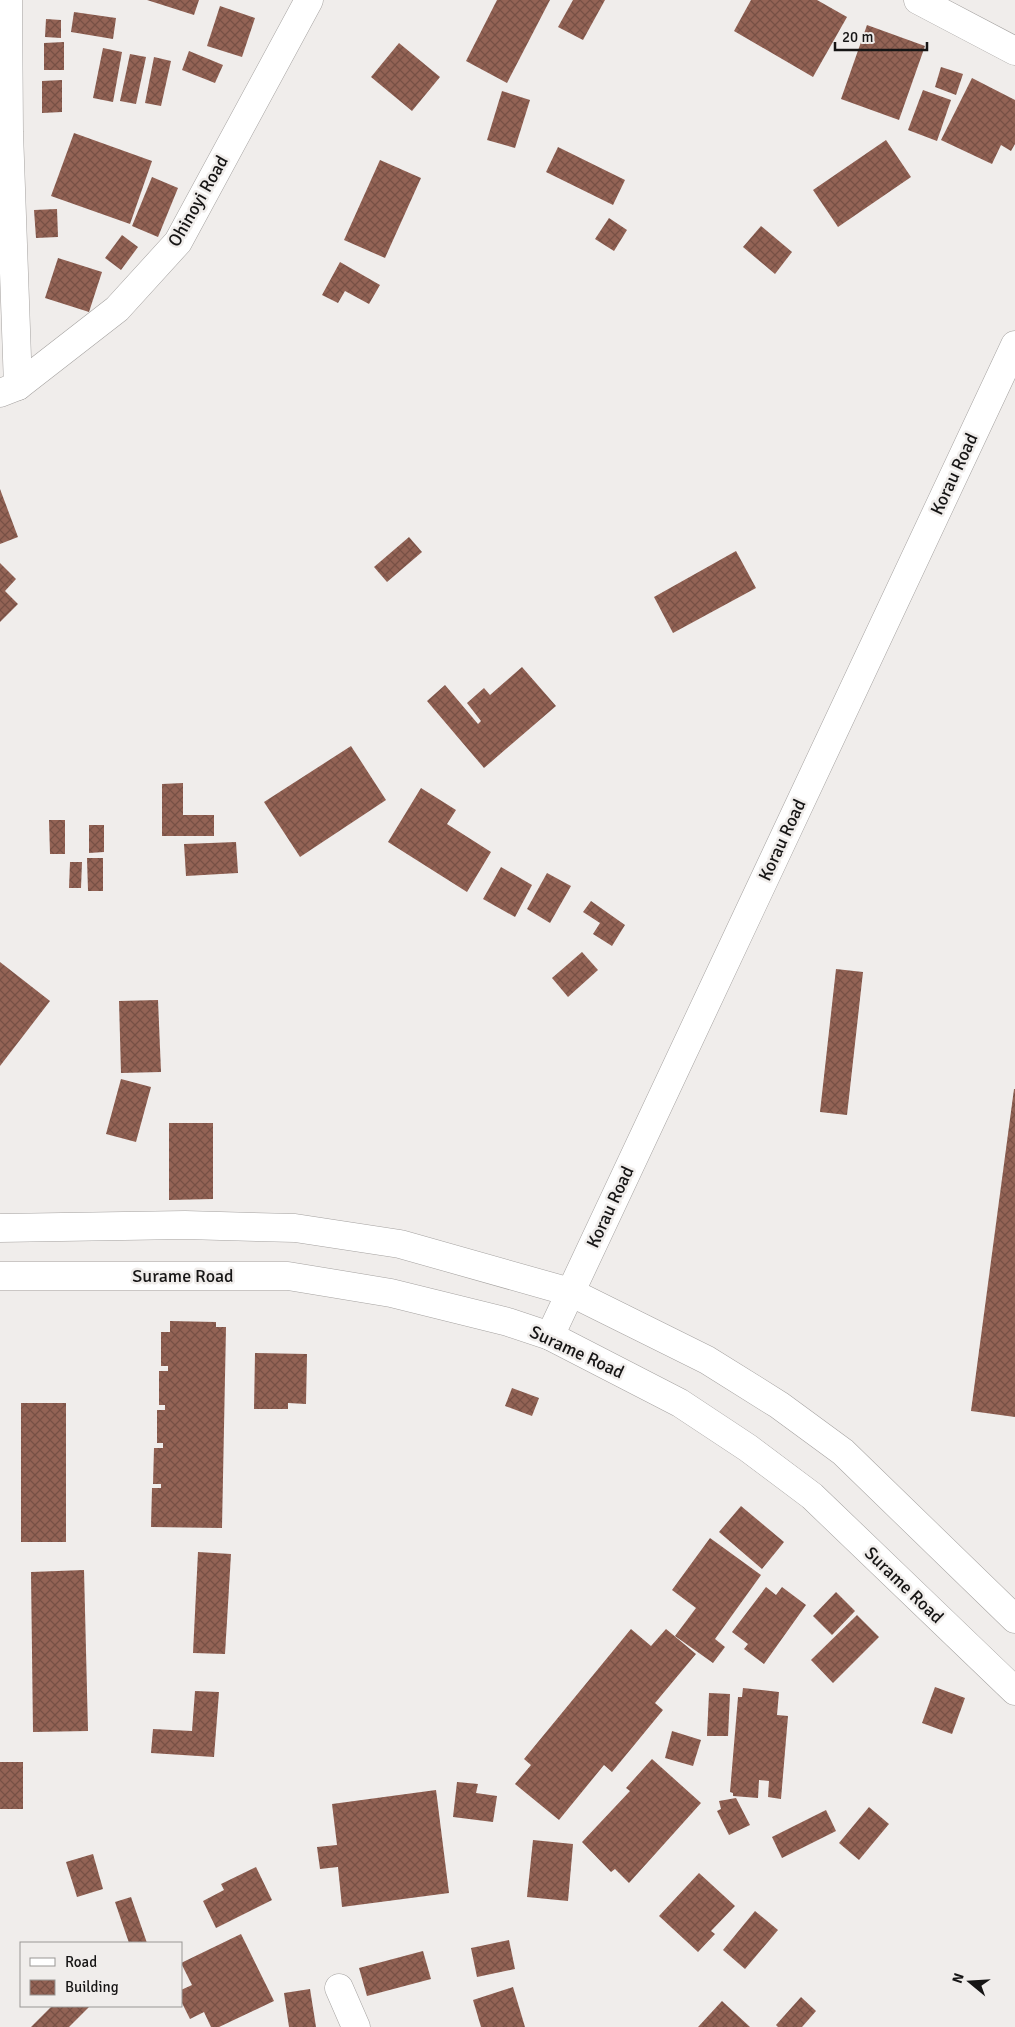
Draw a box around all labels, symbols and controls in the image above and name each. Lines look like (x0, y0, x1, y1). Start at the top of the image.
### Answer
scale bar (835, 20, 928, 52)
text: 20 m (842, 28, 873, 46)
street label: Ohinoyi Road (163, 152, 233, 250)
street label: Korau Road (925, 430, 983, 518)
street label: Korau Road (753, 796, 811, 884)
street label: Korau Road (581, 1163, 639, 1251)
street label: Surame Road (132, 1265, 234, 1287)
street label: Surame Road (526, 1321, 628, 1383)
street label: Surame Road (860, 1542, 948, 1628)
legend (20, 1942, 182, 2007)
text: Road (65, 1953, 97, 1971)
north arrow (945, 1957, 995, 2007)
text: N (949, 1971, 968, 1985)
text: Building (65, 1978, 119, 1996)

